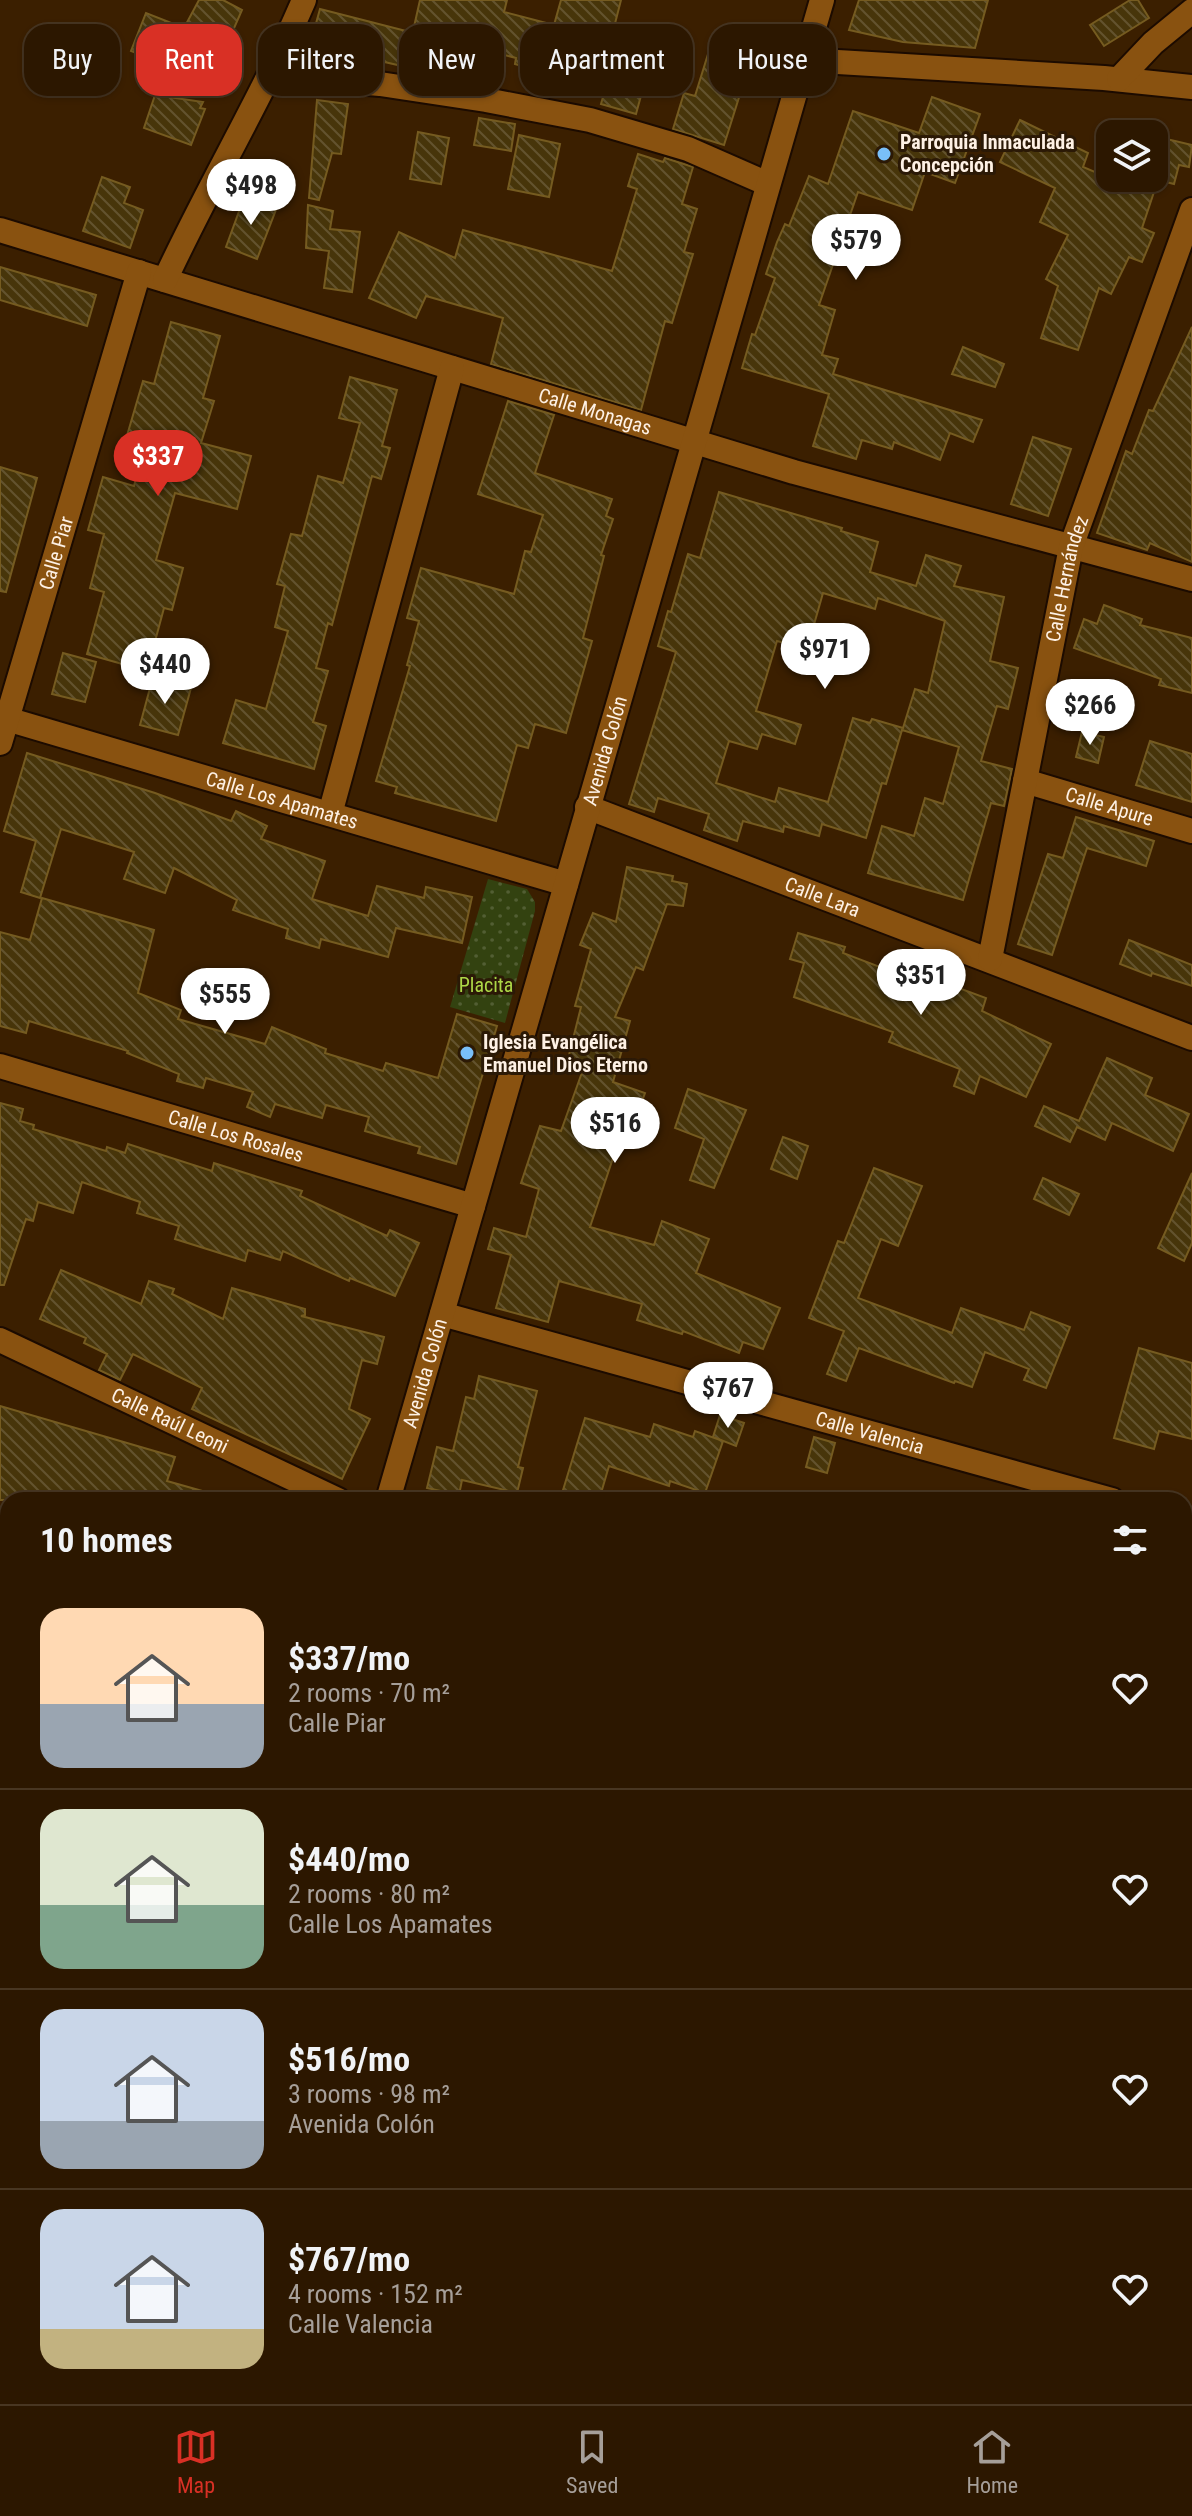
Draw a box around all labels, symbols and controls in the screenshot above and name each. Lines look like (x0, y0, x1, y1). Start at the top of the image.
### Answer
chip: Buy (24, 24, 120, 96)
chip: Rent (136, 24, 242, 96)
chip: Filters (258, 24, 383, 96)
chip: New (399, 24, 504, 96)
chip: Apartment (520, 24, 693, 96)
chip: House (709, 24, 836, 96)
map controls (1096, 120, 1168, 192)
button: layers (1096, 120, 1168, 192)
place label: Parroquia Inmaculada Concepción (900, 130, 1075, 177)
marker: Parroquia Inmaculada Concepción (875, 145, 893, 163)
pin: $498 (204, 159, 298, 227)
text: $498 (225, 170, 277, 200)
pin: $579 (809, 214, 903, 282)
text: $579 (830, 225, 882, 255)
street label: Calle Monagas (535, 383, 654, 440)
pin: $337 (111, 430, 205, 498)
text: $337 (132, 441, 184, 471)
street label: Calle Hernández (1041, 512, 1093, 644)
street label: Calle Piar (34, 514, 78, 593)
pin: $971 (778, 623, 872, 691)
text: $971 (799, 634, 851, 664)
pin: $440 (118, 638, 212, 706)
text: $440 (139, 649, 191, 679)
pin: $266 (1043, 679, 1137, 747)
text: $266 (1064, 690, 1116, 720)
street label: Avenida Colón (578, 693, 632, 808)
street label: Calle Los Apamates (203, 766, 361, 834)
street label: Calle Apure (1063, 782, 1156, 831)
street label: Calle Lara (781, 872, 863, 922)
pin: $351 (874, 949, 968, 1017)
text: $351 (895, 960, 947, 990)
pin: $555 (178, 968, 272, 1036)
park label: Placita (459, 973, 513, 997)
text: $555 (199, 979, 251, 1009)
place label: Iglesia Evangélica Emanuel Dios Eterno (483, 1030, 648, 1077)
marker: Iglesia Evangélica Emanuel Dios Eterno (458, 1044, 476, 1062)
pin: $516 (568, 1097, 662, 1165)
street label: Calle Los Rosales (165, 1104, 306, 1167)
text: $516 (589, 1108, 641, 1138)
street label: Avenida Colón (397, 1316, 452, 1431)
pin: $767 (681, 1362, 775, 1430)
text: $767 (702, 1373, 754, 1403)
street label: Calle Raúl Leoni (108, 1383, 232, 1458)
street label: Calle Valencia (813, 1406, 927, 1459)
icon: filters (1108, 1518, 1152, 1562)
text: 10 homes (40, 1520, 173, 1560)
text: $337/mo (288, 1638, 410, 1678)
icon: home (104, 1640, 200, 1736)
icon: heart (1108, 1666, 1152, 1710)
text: 2 rooms · 70 m² (288, 1678, 450, 1708)
text: Calle Piar (288, 1708, 386, 1738)
text: $440/mo (288, 1839, 410, 1879)
icon: home (104, 1841, 200, 1937)
icon: heart (1108, 1867, 1152, 1911)
text: 2 rooms · 80 m² (288, 1879, 450, 1909)
text: Calle Los Apamates (288, 1909, 493, 1939)
text: $516/mo (288, 2039, 410, 2079)
icon: home (104, 2041, 200, 2137)
icon: heart (1108, 2067, 1152, 2111)
text: 3 rooms · 98 m² (288, 2079, 450, 2109)
text: Avenida Colón (288, 2109, 435, 2139)
text: $767/mo (288, 2239, 410, 2279)
icon: home (104, 2241, 200, 2337)
icon: heart (1108, 2267, 1152, 2311)
text: 4 rooms · 152 m² (288, 2279, 463, 2309)
text: Calle Valencia (288, 2309, 433, 2339)
tab: Map (174, 2425, 218, 2498)
tab: Saved (566, 2425, 618, 2498)
tab: Home (966, 2425, 1018, 2498)

